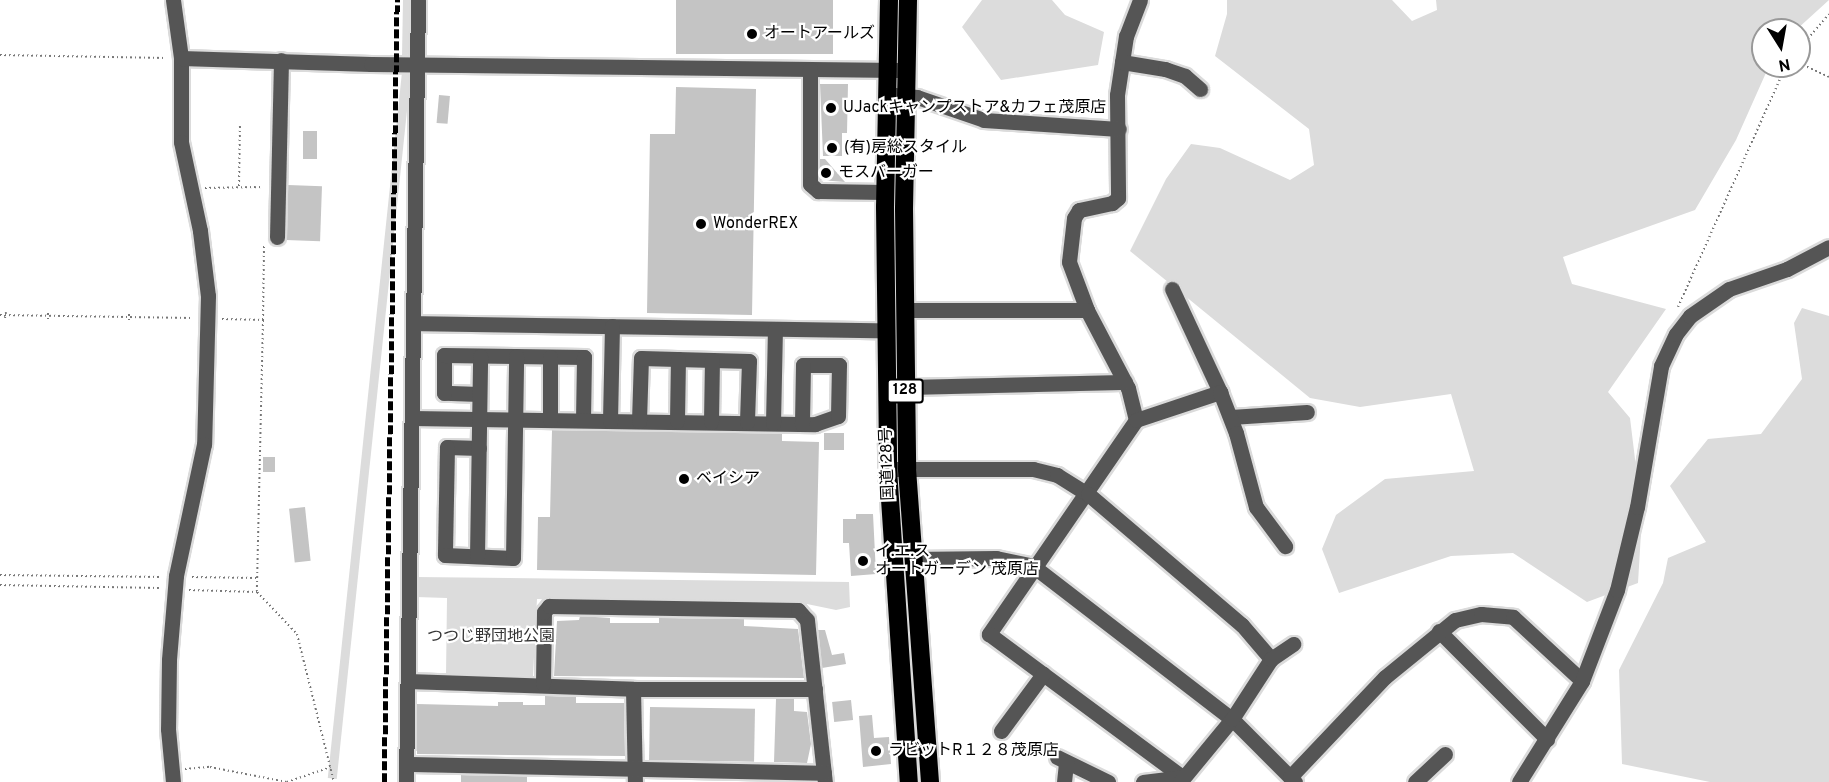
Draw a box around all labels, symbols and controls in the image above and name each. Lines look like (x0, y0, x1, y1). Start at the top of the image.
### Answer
north arrow (1751, 18, 1811, 78)
place label: オートアールズ (764, 24, 875, 44)
marker: オートアールズ (745, 27, 759, 41)
text: N (1777, 53, 1792, 75)
place label: UJackキャンプストア&カフェ茂原店 (843, 98, 1107, 118)
marker: UJackキャンプストア&カフェ茂原店 (824, 101, 838, 115)
place label: (有)房総スタイル (844, 138, 967, 158)
marker: (有)房総スタイル (825, 141, 839, 155)
place label: モスバーガー (838, 163, 934, 183)
marker: モスバーガー (819, 166, 833, 180)
place label: WonderREX (713, 214, 798, 234)
marker: WonderREX (694, 217, 708, 231)
road number: 128 (886, 379, 924, 403)
street label: 国道128号 (877, 427, 899, 501)
place label: ベイシア (696, 469, 760, 489)
marker: ベイシア (677, 472, 691, 486)
place label: イ.エ.ス オートガーデン 茂原店 (875, 542, 1039, 580)
marker: イ.エ.ス オートガーデン 茂原店 (856, 554, 870, 568)
park label: つつじ野団地公園 (427, 627, 555, 647)
place label: ラビットR１２８茂原店 (888, 741, 1059, 761)
marker: ラビットR１２８茂原店 (869, 744, 883, 758)

